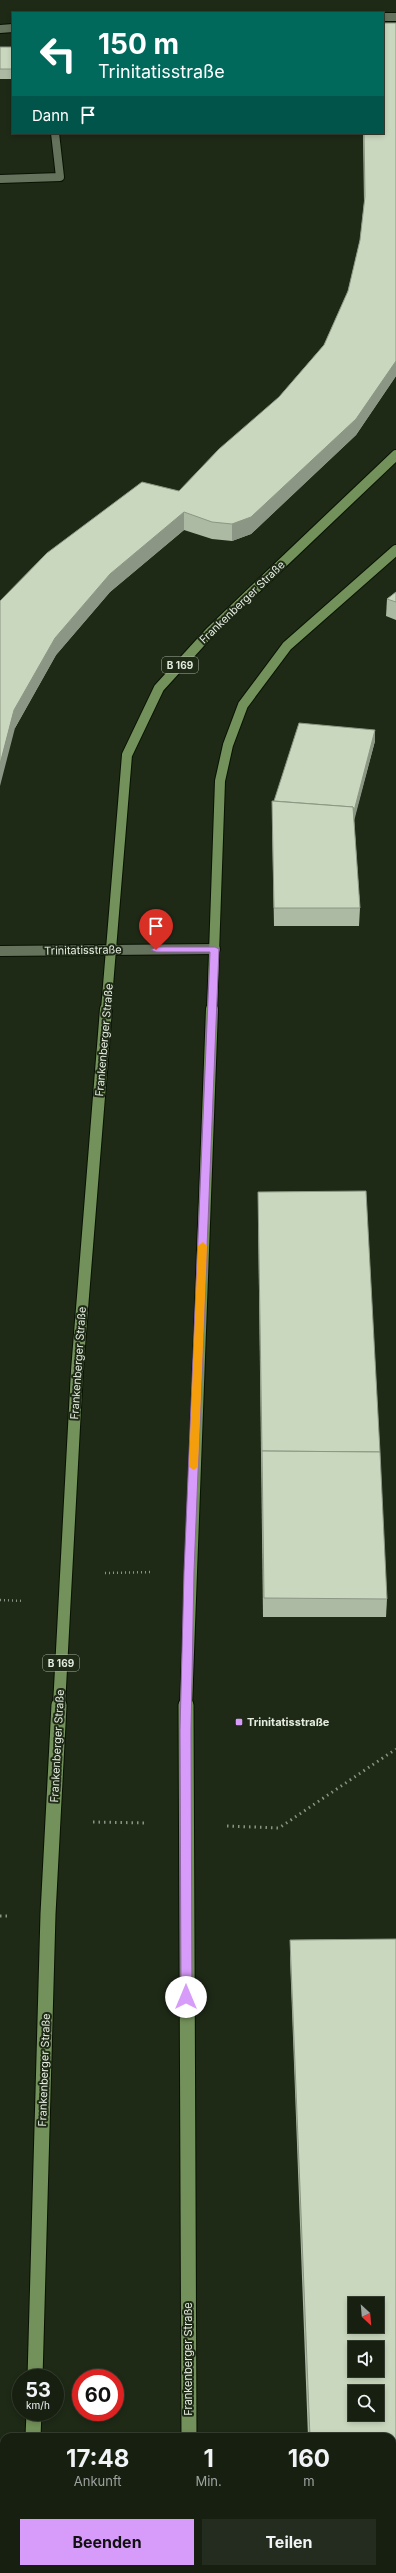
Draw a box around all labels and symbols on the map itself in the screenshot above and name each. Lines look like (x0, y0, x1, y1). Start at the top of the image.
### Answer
street label: Frankenberger Straße (196, 558, 288, 646)
road number: B 169 (162, 657, 198, 673)
pin (139, 909, 173, 950)
street label: Trinitatisstraße (44, 942, 122, 958)
street label: Frankenberger Straße (92, 983, 116, 1097)
street label: Frankenberger Straße (67, 1306, 89, 1420)
road number: B 169 (43, 1655, 79, 1671)
street label: Frankenberger Straße (47, 1689, 67, 1803)
place label: Trinitatisstraße (247, 1715, 330, 1729)
marker: Trinitatisstraße (234, 1717, 244, 1727)
position arrow (165, 1976, 207, 2018)
street label: Frankenberger Straße (35, 2013, 53, 2127)
north arrow (348, 2297, 384, 2333)
street label: Frankenberger Straße (181, 2302, 195, 2416)
speed limit sign: 60 (72, 2369, 124, 2421)

